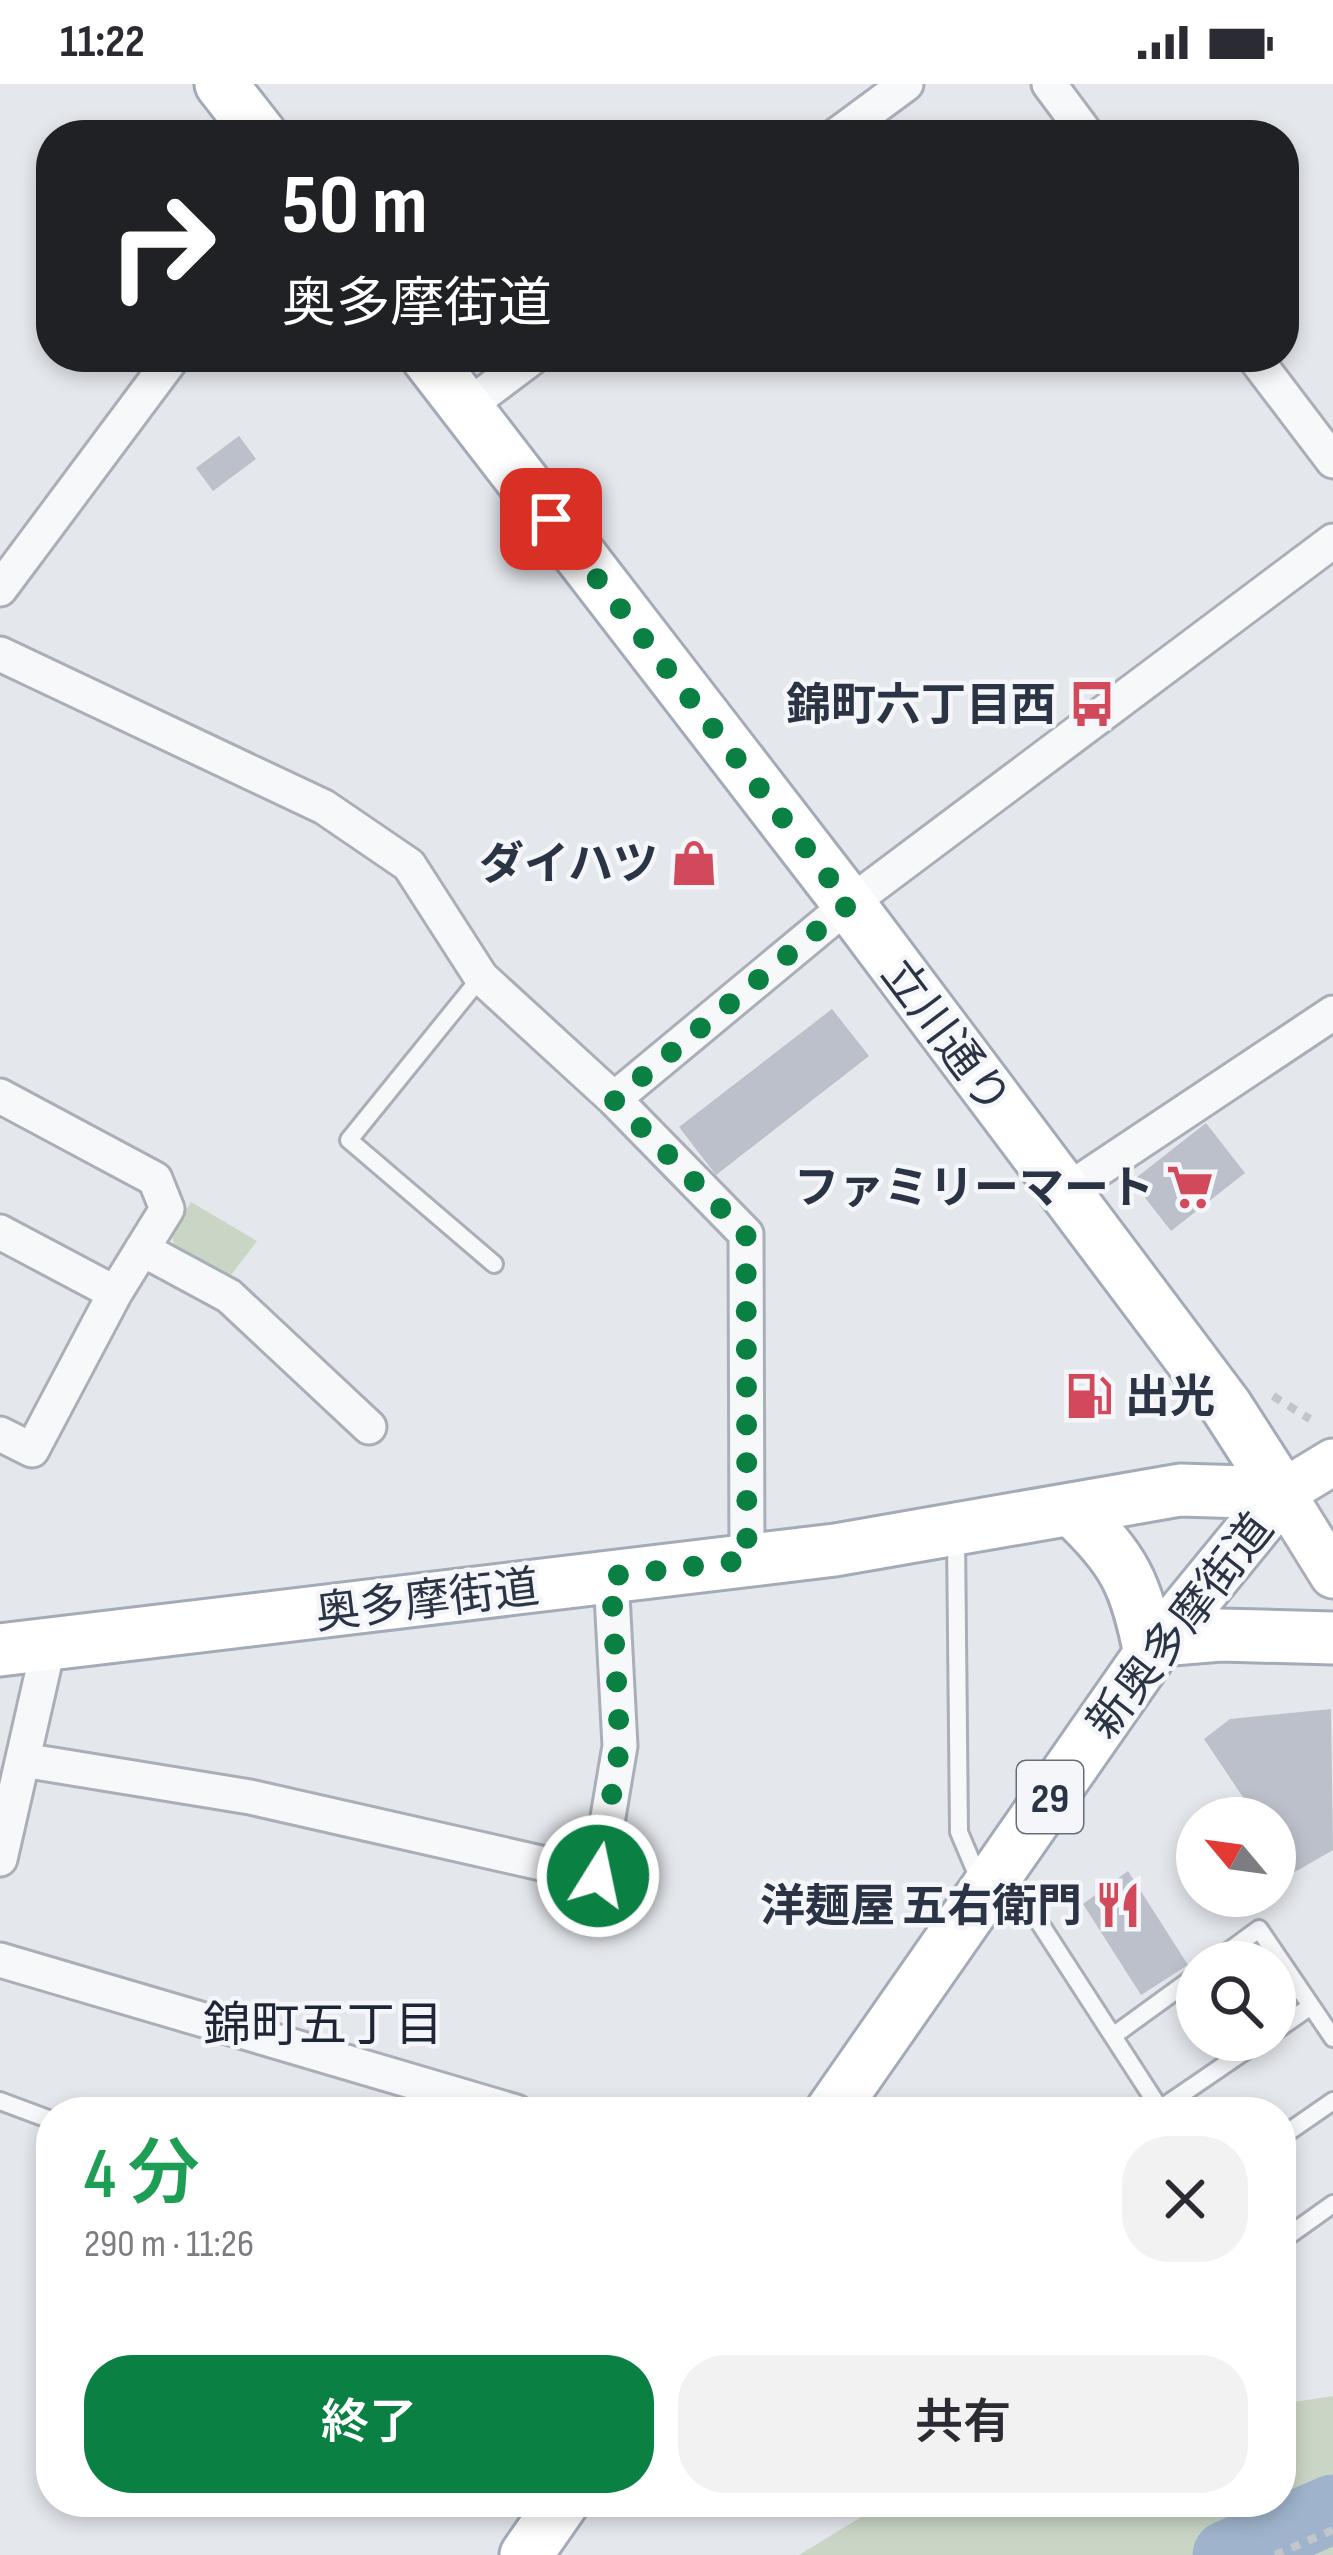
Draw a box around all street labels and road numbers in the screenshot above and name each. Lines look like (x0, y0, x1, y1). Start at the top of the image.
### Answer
street label: 立川通り (869, 949, 1021, 1126)
street label: 新奥多摩街道 (1076, 1503, 1286, 1750)
street label: 奥多摩街道 (312, 1560, 542, 1642)
road number: 29 (1017, 1761, 1083, 1833)

